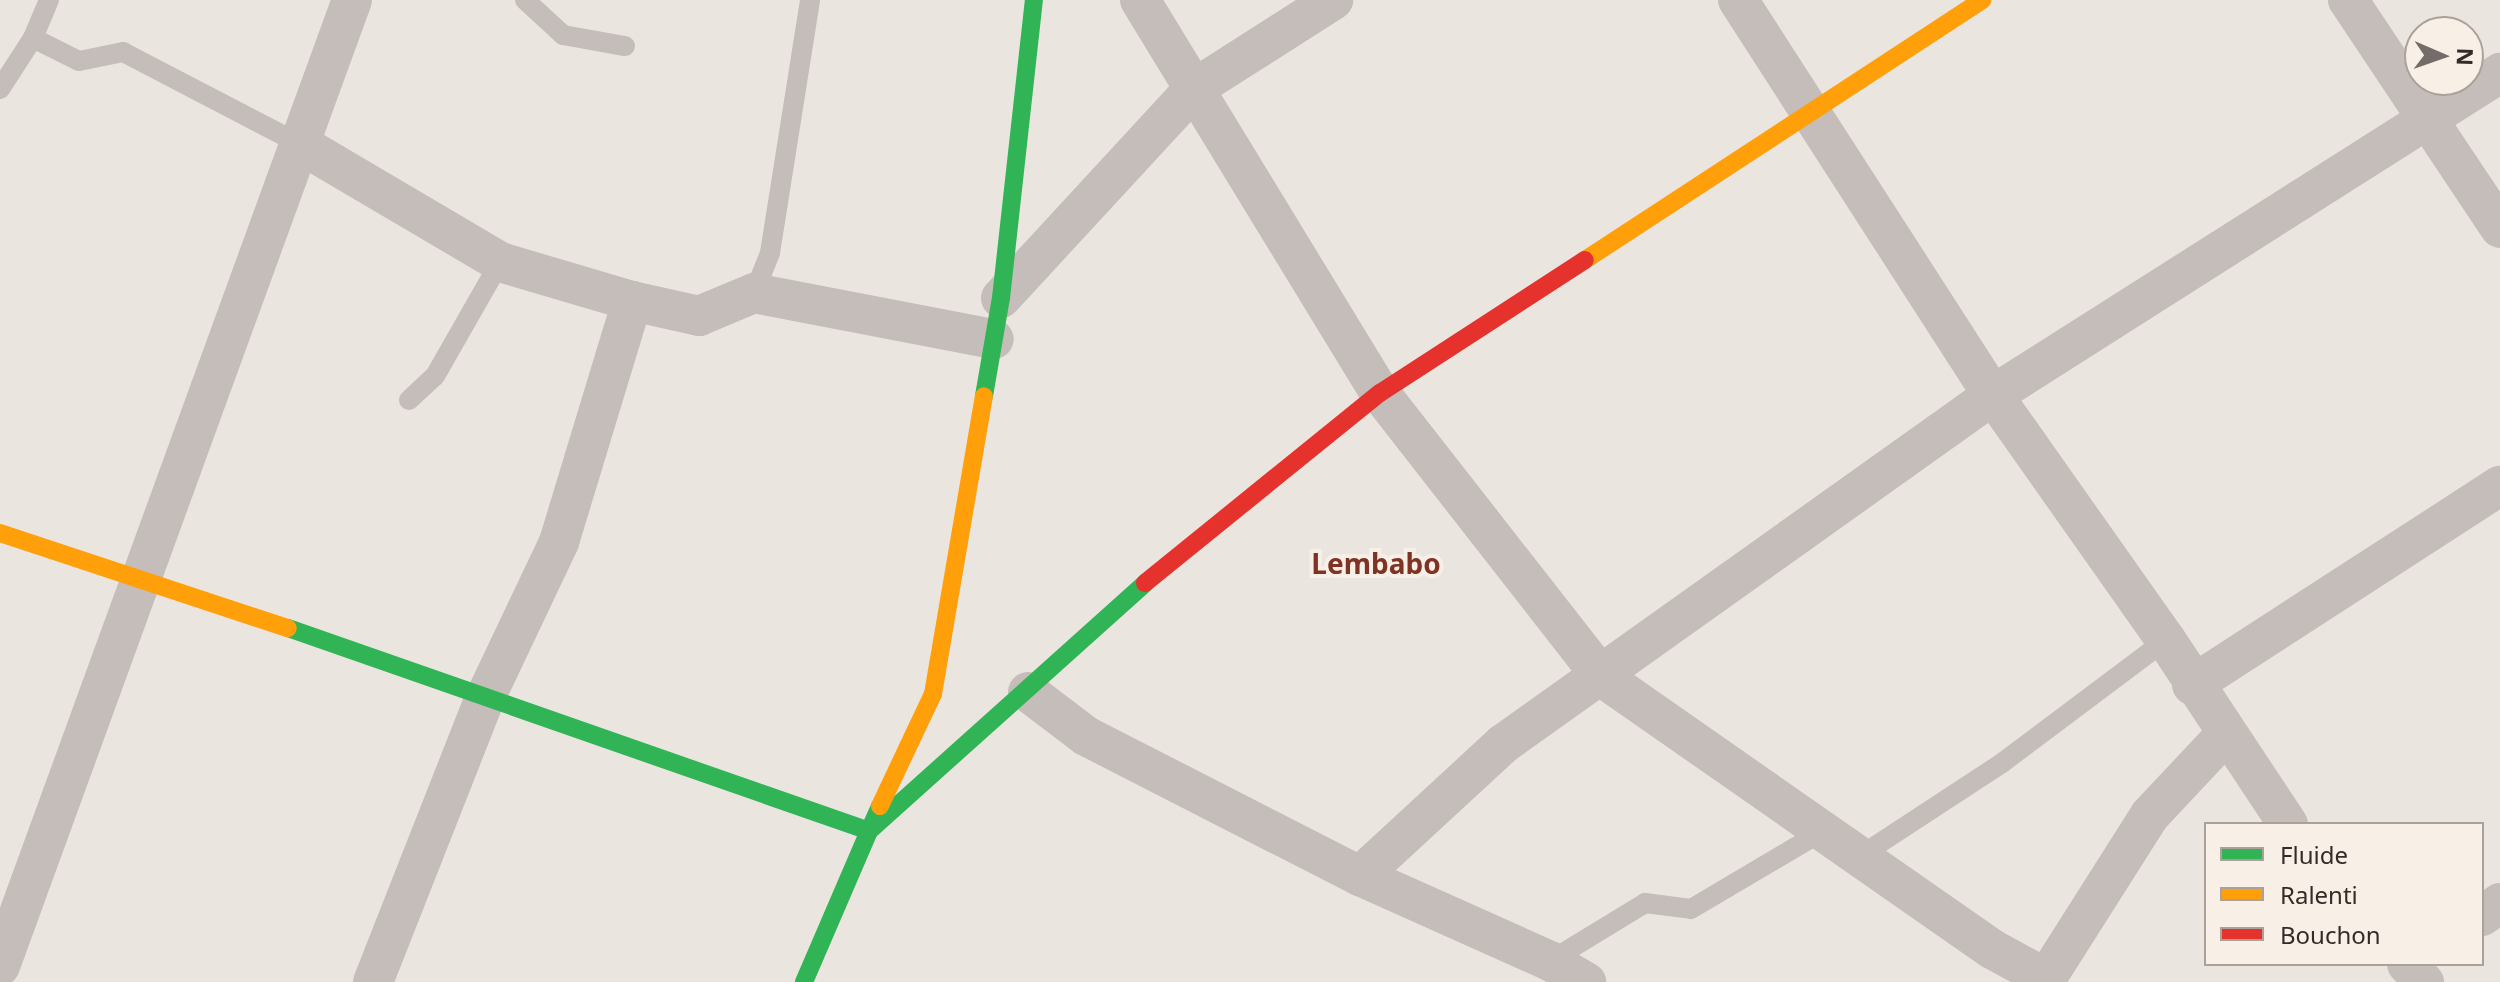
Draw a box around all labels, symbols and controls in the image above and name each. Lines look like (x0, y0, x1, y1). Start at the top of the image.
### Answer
north arrow (2404, 16, 2484, 96)
text: N (2451, 47, 2481, 66)
district label: Lembabo (1311, 546, 1441, 580)
legend (2204, 822, 2484, 966)
text: Fluide (2280, 838, 2348, 871)
text: Ralenti (2280, 878, 2358, 911)
text: Bouchon (2280, 918, 2381, 951)

